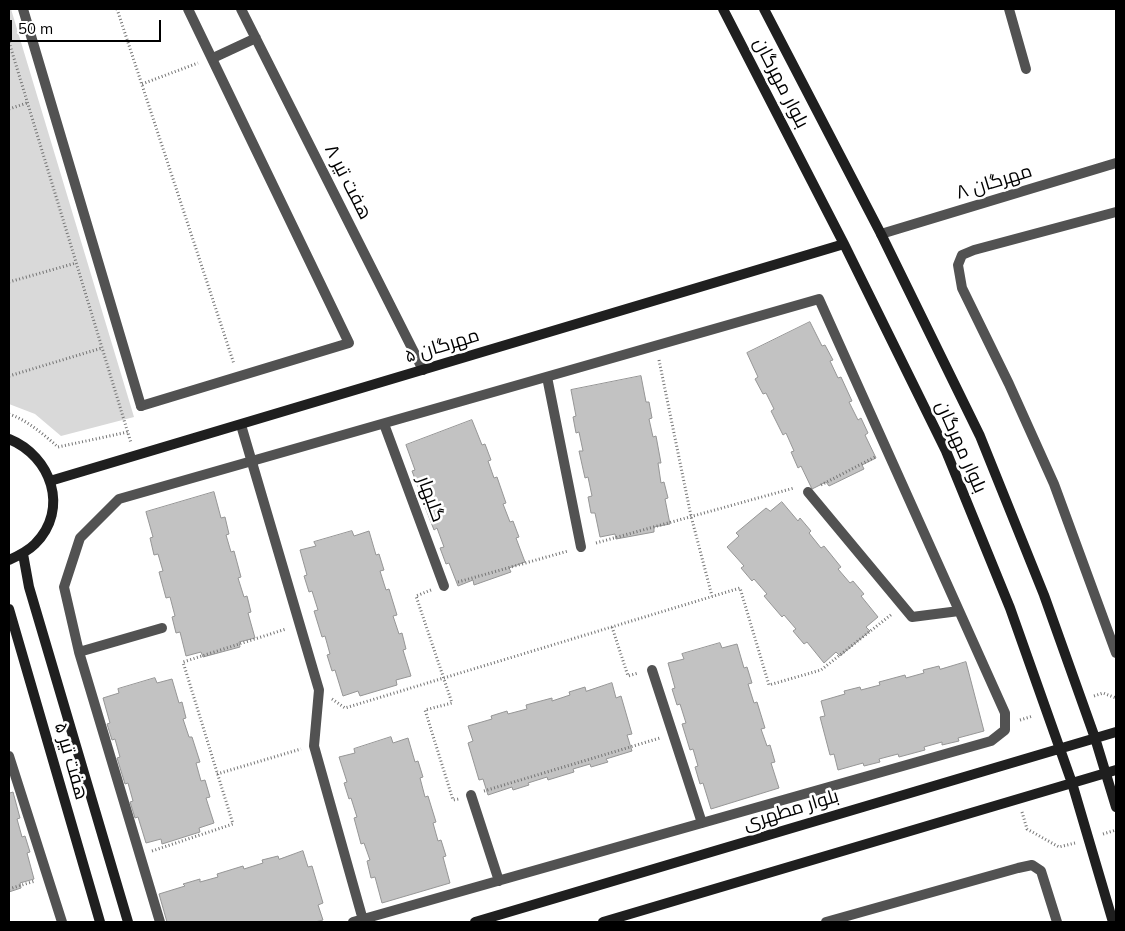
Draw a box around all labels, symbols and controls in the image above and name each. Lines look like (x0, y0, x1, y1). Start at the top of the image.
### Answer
scale bar (12, 10, 164, 42)
text: 50 m (18, 19, 53, 38)
street label: بلوار مهرگان (748, 34, 814, 132)
street label: هفت تیر ۸ (319, 141, 377, 223)
street label: مهرگان ۸ (953, 160, 1035, 204)
street label: مهرگان ۵ (402, 324, 482, 368)
street label: بلوار مهرگان (931, 397, 991, 497)
street label: گلبهار (412, 473, 450, 525)
street label: هفت تیر ۵ (49, 720, 93, 802)
street label: بلوار مطهری (740, 785, 842, 835)

